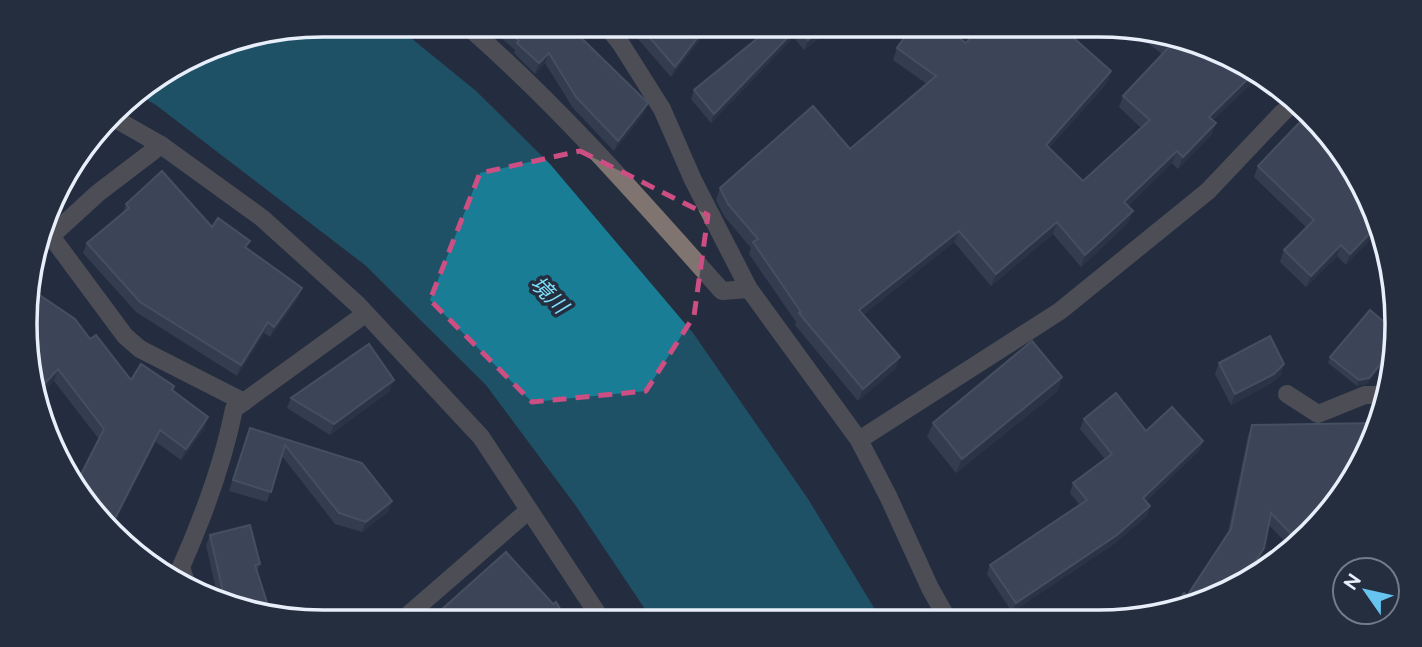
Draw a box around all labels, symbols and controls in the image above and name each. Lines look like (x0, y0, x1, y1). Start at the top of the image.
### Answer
water label: 境川 (526, 271, 574, 320)
north arrow (1331, 556, 1401, 626)
text: N (1339, 569, 1365, 594)

